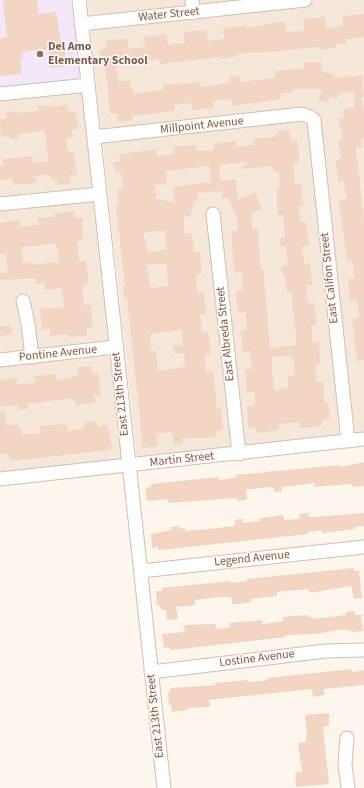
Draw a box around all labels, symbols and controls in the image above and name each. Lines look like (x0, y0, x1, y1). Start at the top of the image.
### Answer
street label: Water Street (138, 5, 200, 25)
place label: Del Amo Elementary School (48, 40, 148, 68)
marker: Del Amo Elementary School (35, 49, 45, 59)
street label: Millpoint Avenue (160, 114, 244, 138)
street label: East Califon Street (318, 232, 342, 324)
street label: East Albreda Street (214, 286, 238, 382)
street label: Pontine Avenue (18, 343, 98, 365)
street label: East 213th Street (109, 351, 133, 437)
street label: Martin Street (149, 449, 215, 471)
street label: Legend Avenue (213, 548, 291, 570)
street label: Lostine Avenue (218, 647, 296, 671)
street label: East 213th Street (144, 673, 168, 759)

